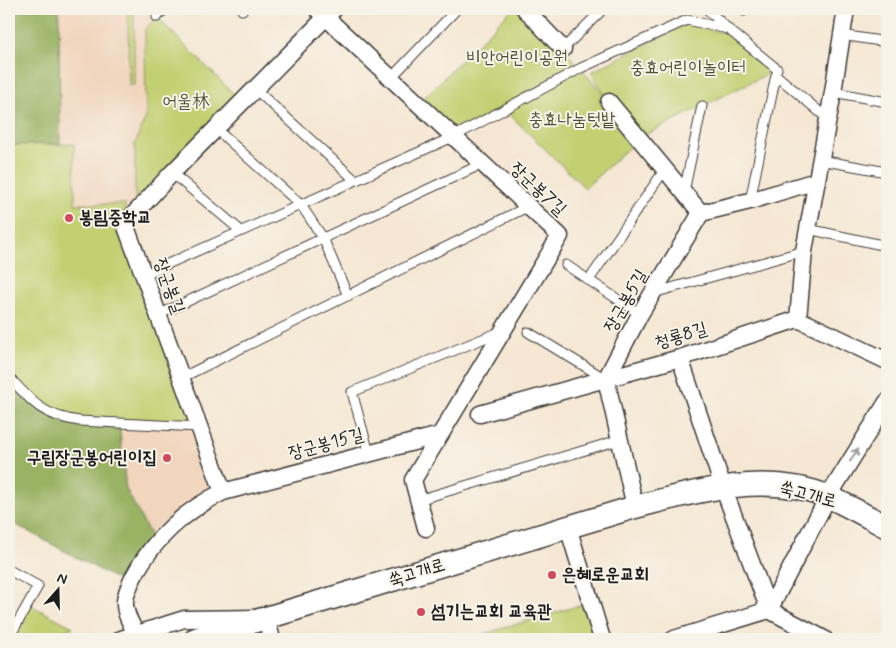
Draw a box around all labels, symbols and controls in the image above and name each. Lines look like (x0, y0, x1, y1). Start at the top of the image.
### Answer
park label: 비안어린이공원 (466, 46, 568, 70)
park label: 충효어린이놀이터 (630, 56, 746, 80)
park label: 어울林 (163, 90, 209, 114)
park label: 충효나눔텃밭 (529, 108, 616, 132)
street label: 장군봉7길 (505, 157, 572, 222)
place label: 봉림중학교 (79, 206, 151, 230)
marker: 봉림중학교 (63, 212, 75, 224)
street label: 장군봉길 (148, 255, 190, 318)
street label: 장군봉5길 (598, 265, 654, 337)
street label: 청룡8길 (652, 317, 711, 355)
street label: 장군봉15길 (286, 422, 367, 466)
place label: 구립장군봉어린이집 (27, 446, 157, 470)
one-way arrow (849, 449, 859, 463)
marker: 구립장군봉어린이집 (161, 452, 173, 464)
street label: 쑥고개로 (777, 476, 839, 514)
street label: 쑥고개로 (386, 553, 448, 593)
place label: 은혜로운교회 (562, 563, 649, 587)
north arrow (32, 566, 82, 616)
text: N (55, 569, 70, 589)
marker: 은혜로운교회 (546, 569, 558, 581)
place label: 섬기는교회 교육관 (431, 600, 552, 624)
marker: 섬기는교회 교육관 (415, 606, 427, 618)

